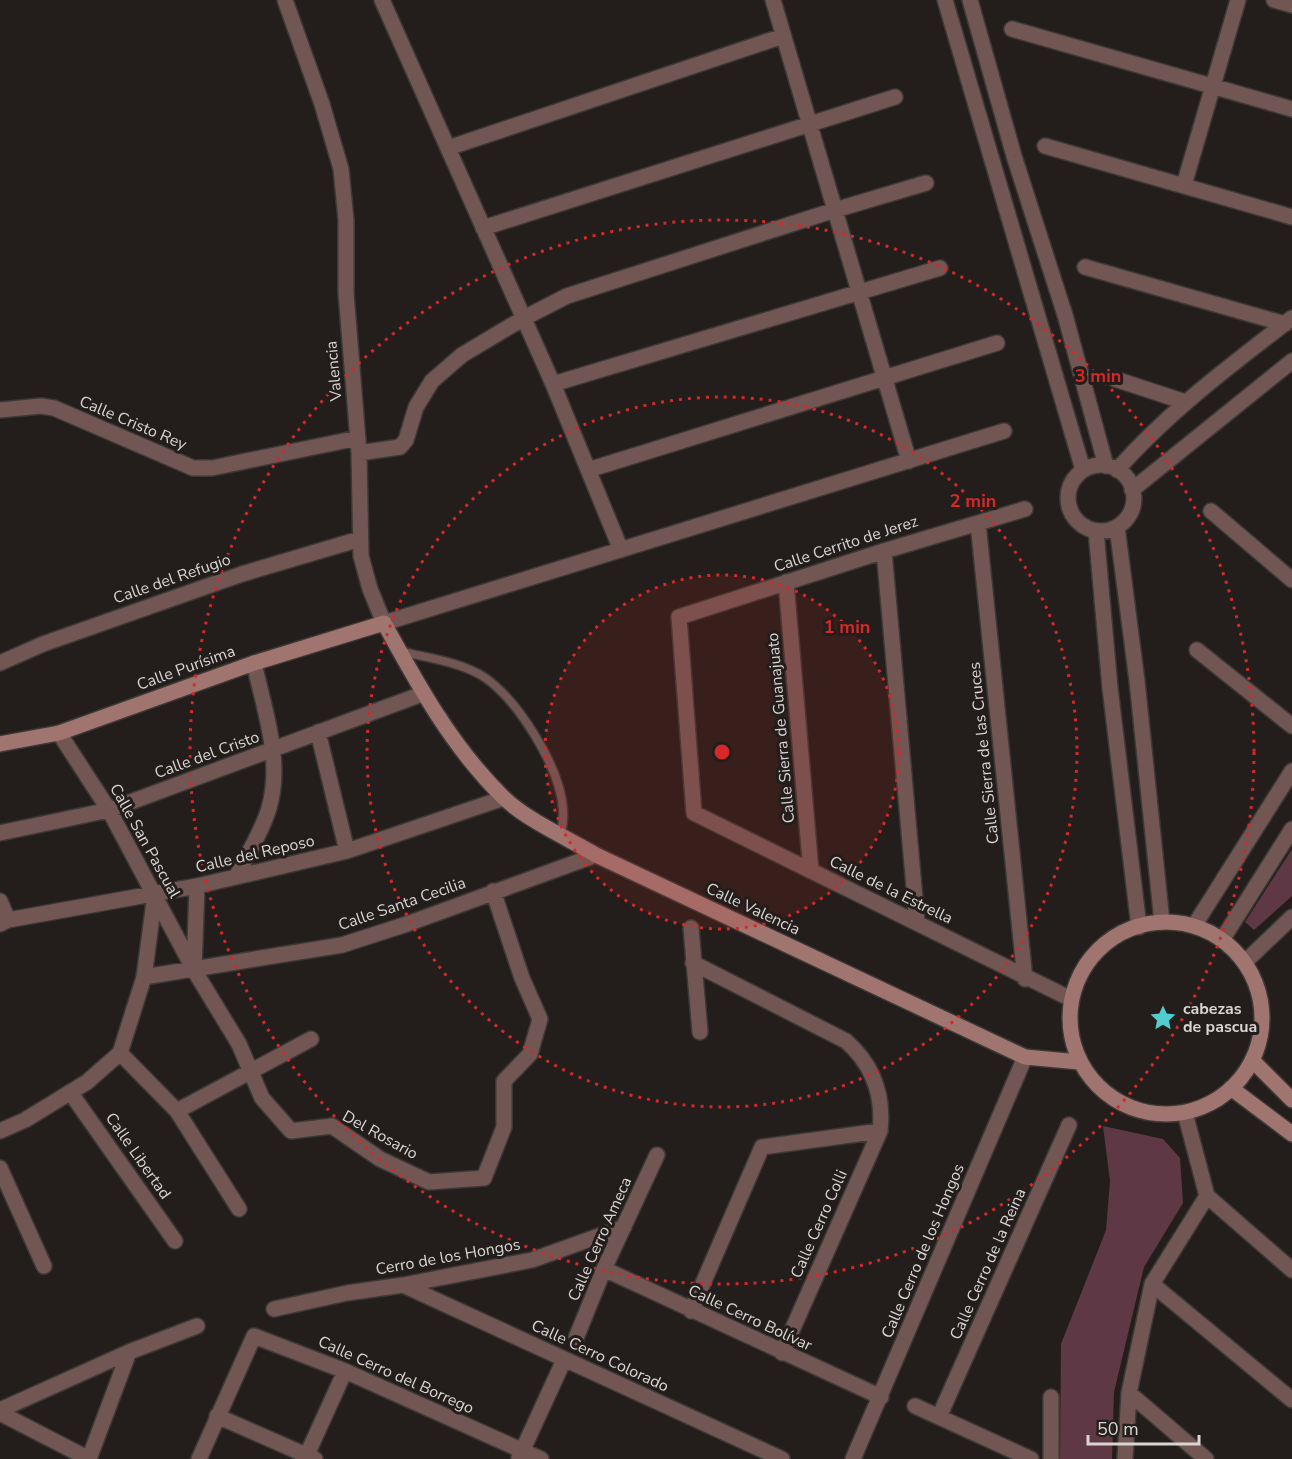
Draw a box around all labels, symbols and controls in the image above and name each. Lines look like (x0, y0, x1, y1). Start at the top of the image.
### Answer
street label: Valencia (320, 340, 348, 403)
text: 3 min (1075, 364, 1121, 388)
street label: Calle Cristo Rey (76, 391, 191, 456)
text: 2 min (950, 489, 996, 513)
street label: Calle Cerrito de Jerez (771, 510, 921, 578)
street label: Calle del Refugio (110, 549, 234, 609)
text: 1 min (824, 615, 870, 639)
street label: Calle Sierra de Guanajuato (762, 632, 800, 824)
street label: Calle Purísima (134, 640, 238, 696)
street label: Calle Sierra de las Cruces (963, 661, 1005, 845)
street label: Calle del Cristo (152, 726, 263, 784)
centre of rings (712, 742, 732, 762)
street label: Calle San Pascual (104, 780, 186, 903)
street label: Calle del Reposo (193, 830, 317, 878)
street label: Calle de la Estrella (826, 851, 956, 929)
street label: Calle Santa Cecilia (335, 872, 469, 936)
street label: Calle Valencia (702, 878, 804, 940)
place label: cabezas de pascua (1183, 998, 1257, 1038)
place icon: cabezas de pascua (1148, 1003, 1178, 1033)
street label: Del Rosario (338, 1105, 422, 1165)
street label: Calle Libertad (100, 1108, 176, 1204)
street label: Calle Cerro de los Hongos (876, 1160, 970, 1342)
street label: Calle Cerro Colli (785, 1166, 853, 1282)
street label: Calle Cerro Ameca (563, 1173, 637, 1305)
street label: Calle Cerro de la Reina (945, 1185, 1031, 1343)
street label: Cerro de los Hongos (374, 1233, 522, 1281)
street label: Calle Cerro Bolívar (684, 1280, 816, 1357)
street label: Calle Cerro Colorado (528, 1315, 672, 1398)
street label: Calle Cerro del Borrego (315, 1331, 478, 1419)
scale bar (1088, 1408, 1199, 1446)
text: 50 m (1097, 1417, 1139, 1441)

